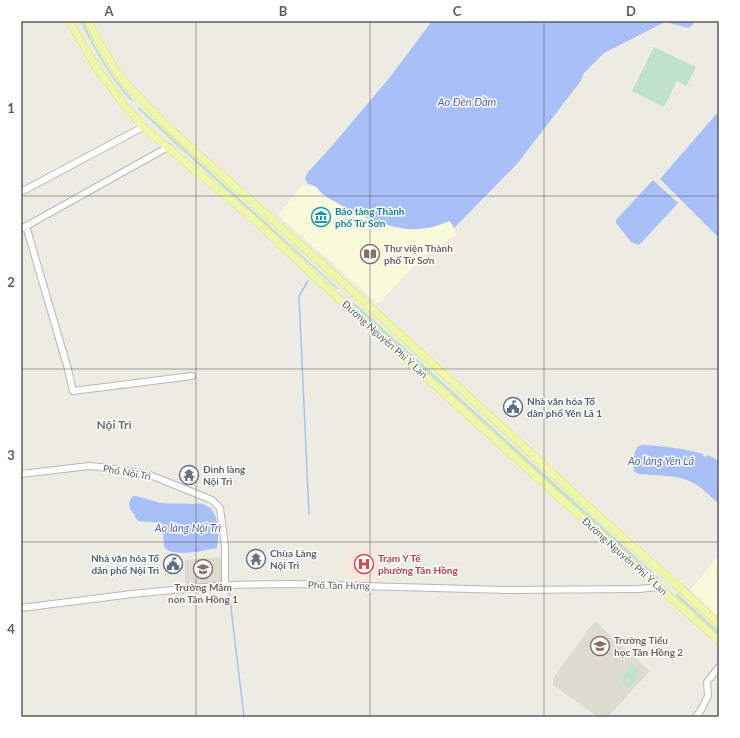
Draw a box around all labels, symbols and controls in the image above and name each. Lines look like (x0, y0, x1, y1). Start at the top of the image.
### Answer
text: A (103, 3, 114, 19)
text: B (279, 3, 288, 19)
text: C (453, 3, 462, 19)
text: D (626, 3, 636, 19)
water label: Ao Đền Đầm (437, 95, 497, 108)
text: 1 (7, 100, 15, 116)
place label: Bảo tàng Thành phố Từ Sơn (335, 205, 405, 229)
museum icon: Bảo tàng Thành phố Từ Sơn (310, 206, 332, 228)
place label: Thư viện Thành phố Từ Sơn (384, 242, 453, 266)
library icon: Thư viện Thành phố Từ Sơn (359, 243, 381, 265)
text: 2 (7, 274, 15, 290)
street label: Đường Nguyên Phi Ỷ Lan (340, 298, 430, 380)
place label: Nhà văn hóa Tổ dân phố Yên Lã 1 (527, 395, 602, 419)
public building icon: Nhà văn hóa Tổ dân phố Yên Lã 1 (502, 396, 524, 418)
district label: Nội Trì (96, 417, 132, 432)
text: 3 (7, 447, 15, 463)
water label: Ao làng Yên Lã (627, 454, 694, 467)
street label: Phố Nội Trì (102, 462, 152, 482)
place label: Đình làng Nội Trì (203, 463, 246, 487)
temple icon: Đình làng Nội Trì (178, 464, 200, 486)
street label: Đường Nguyên Phi Ỷ Lan (580, 515, 670, 597)
water label: Ao làng Nội Trì (154, 521, 222, 534)
place label: Chùa Làng Nội Trì (270, 547, 317, 571)
temple icon: Chùa Làng Nội Trì (245, 548, 267, 570)
place label: Nhà văn hóa Tổ dân phố Nội Trì (91, 552, 159, 576)
place label: Trạm Y Tế phường Tân Hồng (378, 552, 458, 576)
public building icon: Nhà văn hóa Tổ dân phố Nội Trì (162, 553, 184, 575)
hospital icon: Trạm Y Tế phường Tân Hồng (353, 553, 375, 575)
school or university icon: Trường Mầm non Tân Hồng 1 (192, 558, 214, 580)
street label: Phố Tân Hưng (308, 578, 370, 592)
place label: Trường Mầm non Tân Hồng 1 (168, 581, 238, 605)
text: 4 (7, 621, 15, 637)
place label: Trường Tiểu học Tân Hồng 2 (614, 634, 683, 658)
school or university icon: Trường Tiểu học Tân Hồng 2 (589, 635, 611, 657)

